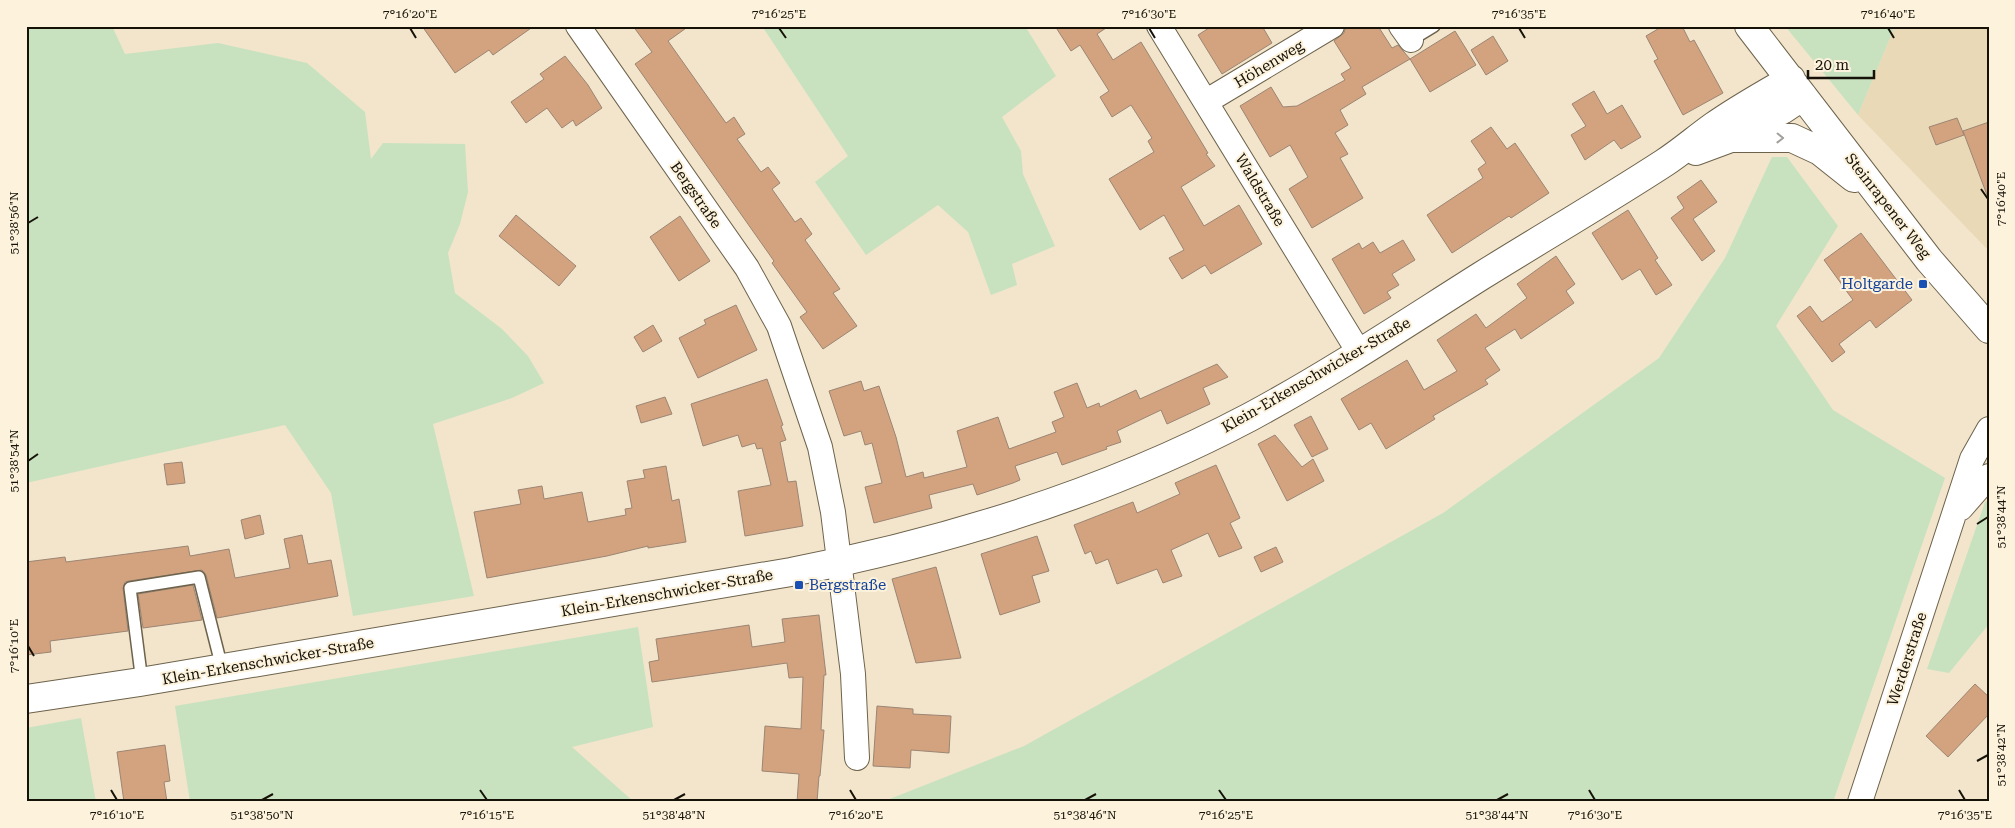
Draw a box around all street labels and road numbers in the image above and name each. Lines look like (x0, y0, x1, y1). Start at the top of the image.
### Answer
street label: Höhenweg (1231, 36, 1307, 92)
street label: Waldstraße (1231, 150, 1289, 230)
street label: Steinrapener Weg (1841, 150, 1935, 263)
street label: Bergstraße (666, 158, 726, 232)
street label: Klein-Erkenschwicker-Straße (1218, 313, 1414, 437)
street label: Klein-Erkenschwicker-Straße (560, 565, 774, 621)
street label: Werderstraße (1883, 610, 1931, 708)
street label: Klein-Erkenschwicker-Straße (161, 633, 375, 689)

